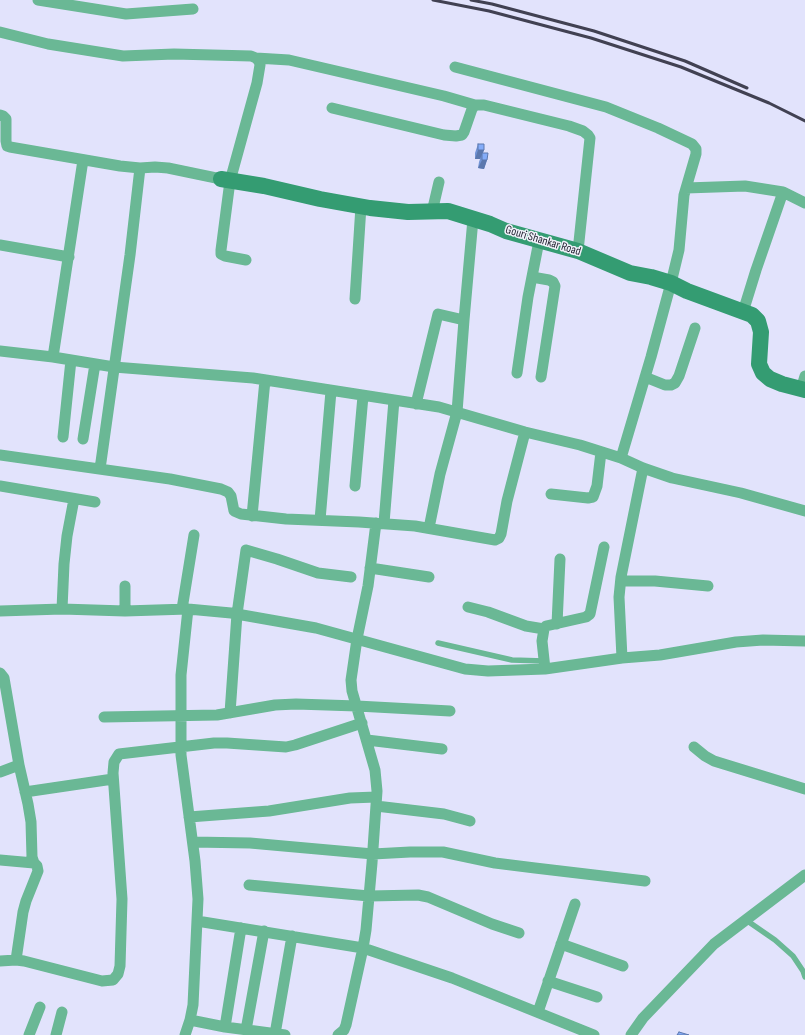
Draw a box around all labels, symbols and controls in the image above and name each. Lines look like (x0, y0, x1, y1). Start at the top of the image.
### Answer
street label: Gouri Shankar Road (504, 223, 582, 259)

